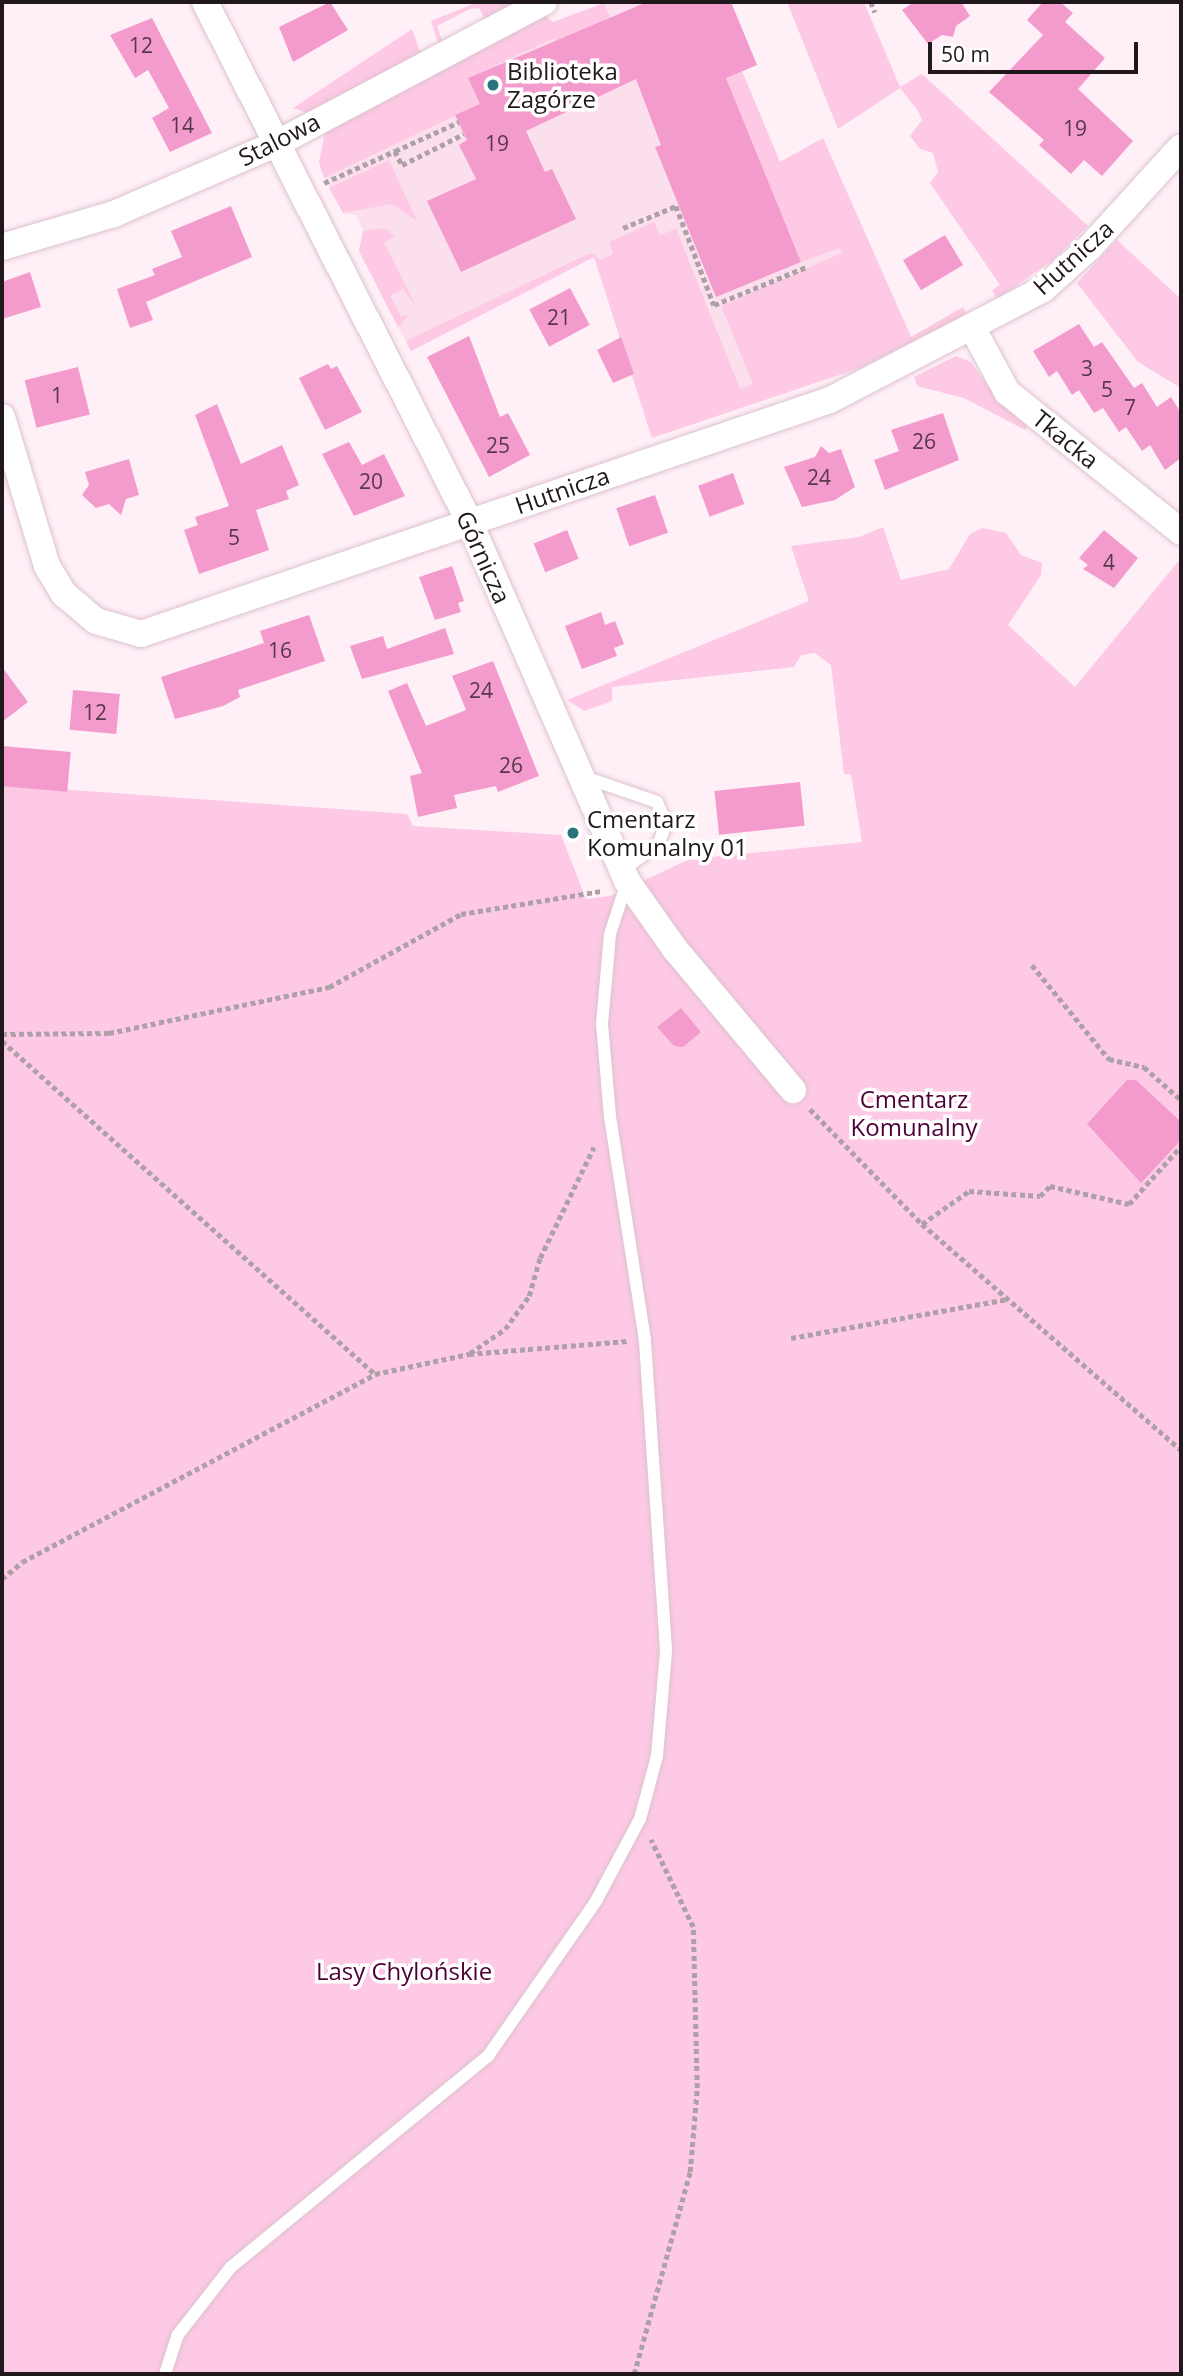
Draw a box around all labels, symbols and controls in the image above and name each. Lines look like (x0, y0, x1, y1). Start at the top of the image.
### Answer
scale bar (931, 28, 1141, 72)
house number: 12 (129, 32, 153, 58)
text: 50 m (941, 40, 990, 68)
place label: Biblioteka Zagórze (507, 57, 618, 113)
marker: Biblioteka Zagórze (485, 77, 501, 93)
street label: Stalowa (233, 106, 325, 172)
house number: 14 (170, 112, 194, 138)
house number: 19 (1063, 115, 1087, 141)
house number: 19 (485, 130, 509, 156)
street label: Hutnicza (1027, 214, 1119, 300)
house number: 21 (547, 304, 571, 330)
house number: 3 (1081, 355, 1093, 381)
house number: 5 (1101, 376, 1113, 402)
house number: 1 (51, 382, 63, 408)
house number: 7 (1124, 394, 1136, 420)
street label: Tkacka (1027, 404, 1105, 474)
house number: 26 (912, 428, 936, 454)
house number: 25 (486, 432, 510, 458)
street label: Hutnicza (511, 460, 613, 520)
house number: 24 (807, 464, 831, 490)
house number: 20 (359, 468, 383, 494)
street label: Górnicza (451, 506, 517, 608)
house number: 5 (228, 524, 240, 550)
house number: 4 (1103, 549, 1115, 575)
house number: 16 (268, 637, 292, 663)
house number: 24 (469, 677, 493, 703)
house number: 12 (83, 699, 107, 725)
house number: 26 (499, 752, 523, 778)
place label: Cmentarz Komunalny 01 (587, 805, 748, 861)
marker: Cmentarz Komunalny 01 (565, 825, 581, 841)
park label: Cmentarz Komunalny (851, 1085, 977, 1141)
park label: Lasy Chylońskie (316, 1957, 492, 1985)

